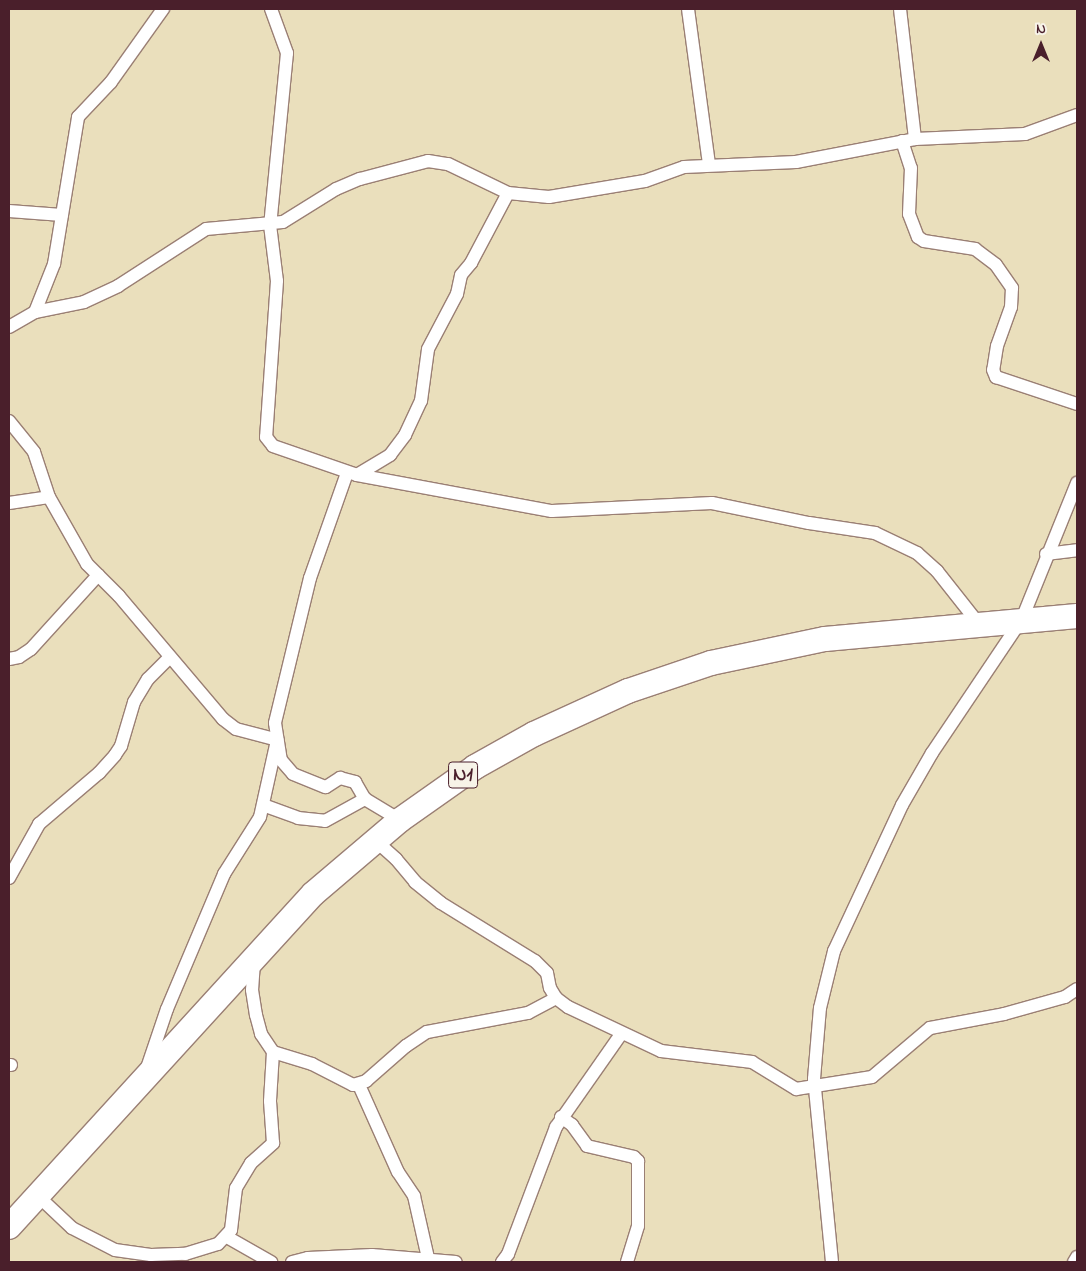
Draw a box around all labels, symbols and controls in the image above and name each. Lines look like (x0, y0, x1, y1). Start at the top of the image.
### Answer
text: N (1036, 19, 1046, 40)
north arrow (1016, 20, 1066, 70)
road number: N1 (448, 758, 478, 792)

